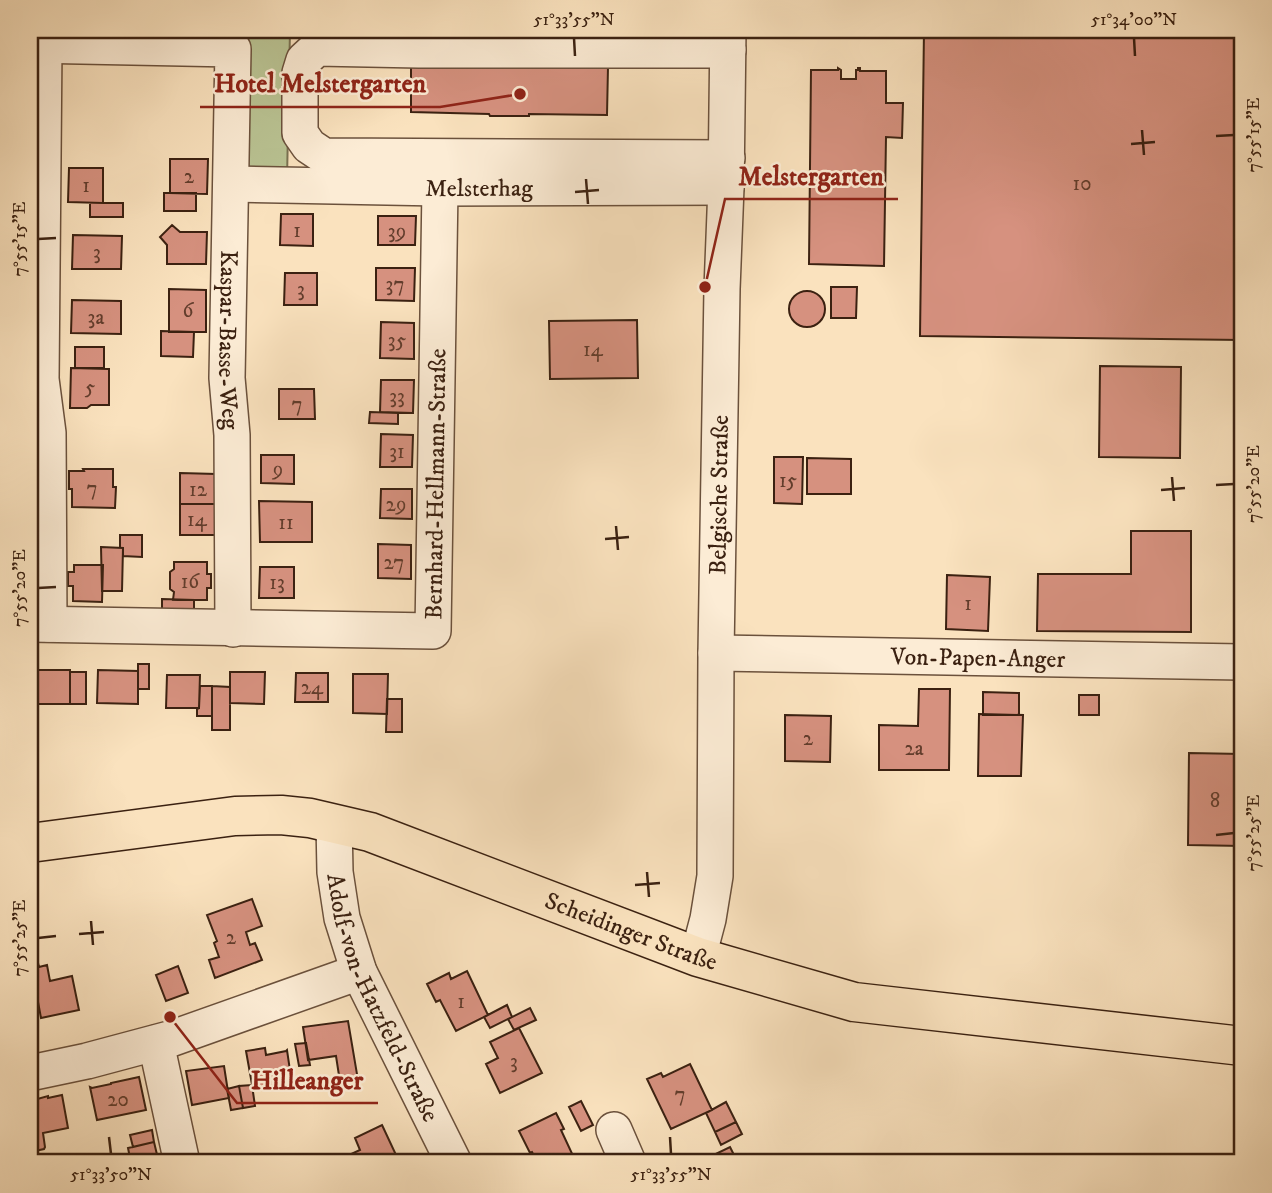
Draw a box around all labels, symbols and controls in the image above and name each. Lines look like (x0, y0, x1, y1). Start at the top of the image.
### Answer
text: 51°33'55"N (534, 9, 615, 31)
text: 51°34'00"N (1091, 9, 1177, 31)
callout: Hotel Melstergarten (200, 60, 440, 107)
text: Hotel Melstergarten (214, 68, 426, 101)
text: 7°55'15"E (1243, 97, 1265, 172)
callout: Melstergarten (725, 152, 898, 199)
text: Melstergarten (738, 161, 884, 194)
house number: 2 (184, 164, 195, 190)
house number: 10 (1073, 171, 1091, 197)
house number: 1 (82, 173, 90, 199)
street label: Melsterhag (425, 174, 533, 204)
text: 7°55'15"E (9, 201, 31, 276)
house number: 1 (293, 218, 301, 244)
house number: 39 (388, 219, 406, 245)
house number: 3 (93, 240, 101, 266)
street label: Kaspar-Basse-Weg (211, 250, 245, 431)
house number: 37 (386, 272, 404, 298)
house number: 3 (297, 277, 305, 303)
house number: 6 (183, 298, 195, 324)
house number: 3a (88, 305, 104, 331)
house number: 35 (388, 328, 406, 354)
house number: 14 (583, 337, 604, 363)
street label: Bernhard-Hellmann-Straße (419, 348, 453, 620)
house number: 5 (85, 375, 95, 401)
house number: 33 (389, 384, 405, 410)
house number: 7 (291, 392, 303, 418)
street label: Belgische Straße (703, 415, 736, 575)
house number: 31 (389, 439, 405, 465)
text: 7°55'20"E (1243, 445, 1265, 523)
house number: 9 (272, 457, 283, 483)
house number: 15 (779, 468, 797, 494)
house number: 7 (86, 476, 98, 502)
house number: 12 (189, 477, 208, 503)
house number: 29 (386, 492, 406, 518)
house number: 14 (187, 507, 208, 533)
house number: 11 (278, 510, 294, 536)
text: 7°55'20"E (9, 549, 31, 627)
house number: 27 (384, 550, 404, 576)
house number: 16 (181, 569, 200, 595)
house number: 13 (269, 570, 285, 596)
house number: 1 (964, 591, 972, 617)
street label: Von-Papen-Anger (889, 642, 1066, 675)
house number: 24 (301, 675, 324, 701)
house number: 2 (803, 726, 814, 752)
house number: 2a (904, 736, 924, 762)
house number: 8 (1210, 788, 1220, 814)
text: 7°55'25"E (1243, 794, 1265, 872)
street label: Adolf-von-Hatzfeld-Straße (319, 872, 445, 1127)
street label: Scheidinger Straße (540, 886, 721, 978)
text: 7°55'25"E (9, 899, 31, 977)
house number: 2 (226, 925, 237, 951)
house number: 1 (457, 989, 465, 1015)
house number: 3 (510, 1049, 518, 1075)
callout: Hilleanger (237, 1056, 378, 1103)
text: Hilleanger (251, 1065, 364, 1098)
house number: 7 (674, 1082, 686, 1108)
house number: 20 (107, 1087, 129, 1113)
text: 51°33'50"N (70, 1164, 152, 1186)
text: 51°33'55"N (631, 1164, 712, 1186)

